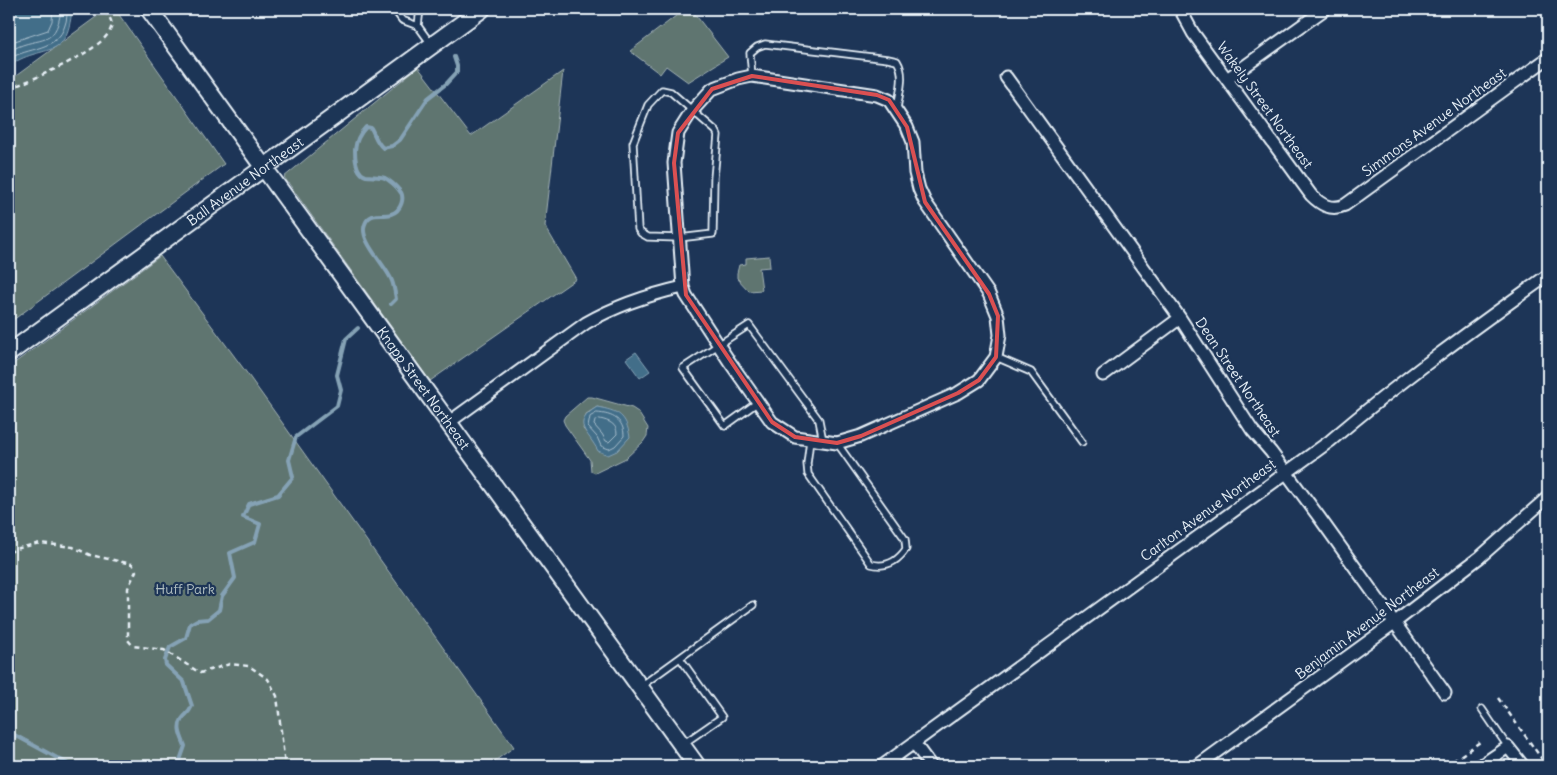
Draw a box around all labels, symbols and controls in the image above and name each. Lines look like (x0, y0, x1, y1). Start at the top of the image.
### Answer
street label: Wakely Street Northeast (1213, 38, 1317, 172)
street label: Simmons Avenue Northeast (1358, 63, 1510, 180)
street label: Ball Avenue Northeast (183, 133, 307, 230)
street label: Dean Street Northeast (1191, 314, 1285, 440)
street label: Knapp Street Northeast (373, 323, 474, 453)
street label: Carlton Avenue Northeast (1137, 455, 1279, 565)
street label: Benjamin Avenue Northeast (1291, 563, 1443, 683)
park label: Huff Park (155, 580, 215, 598)

